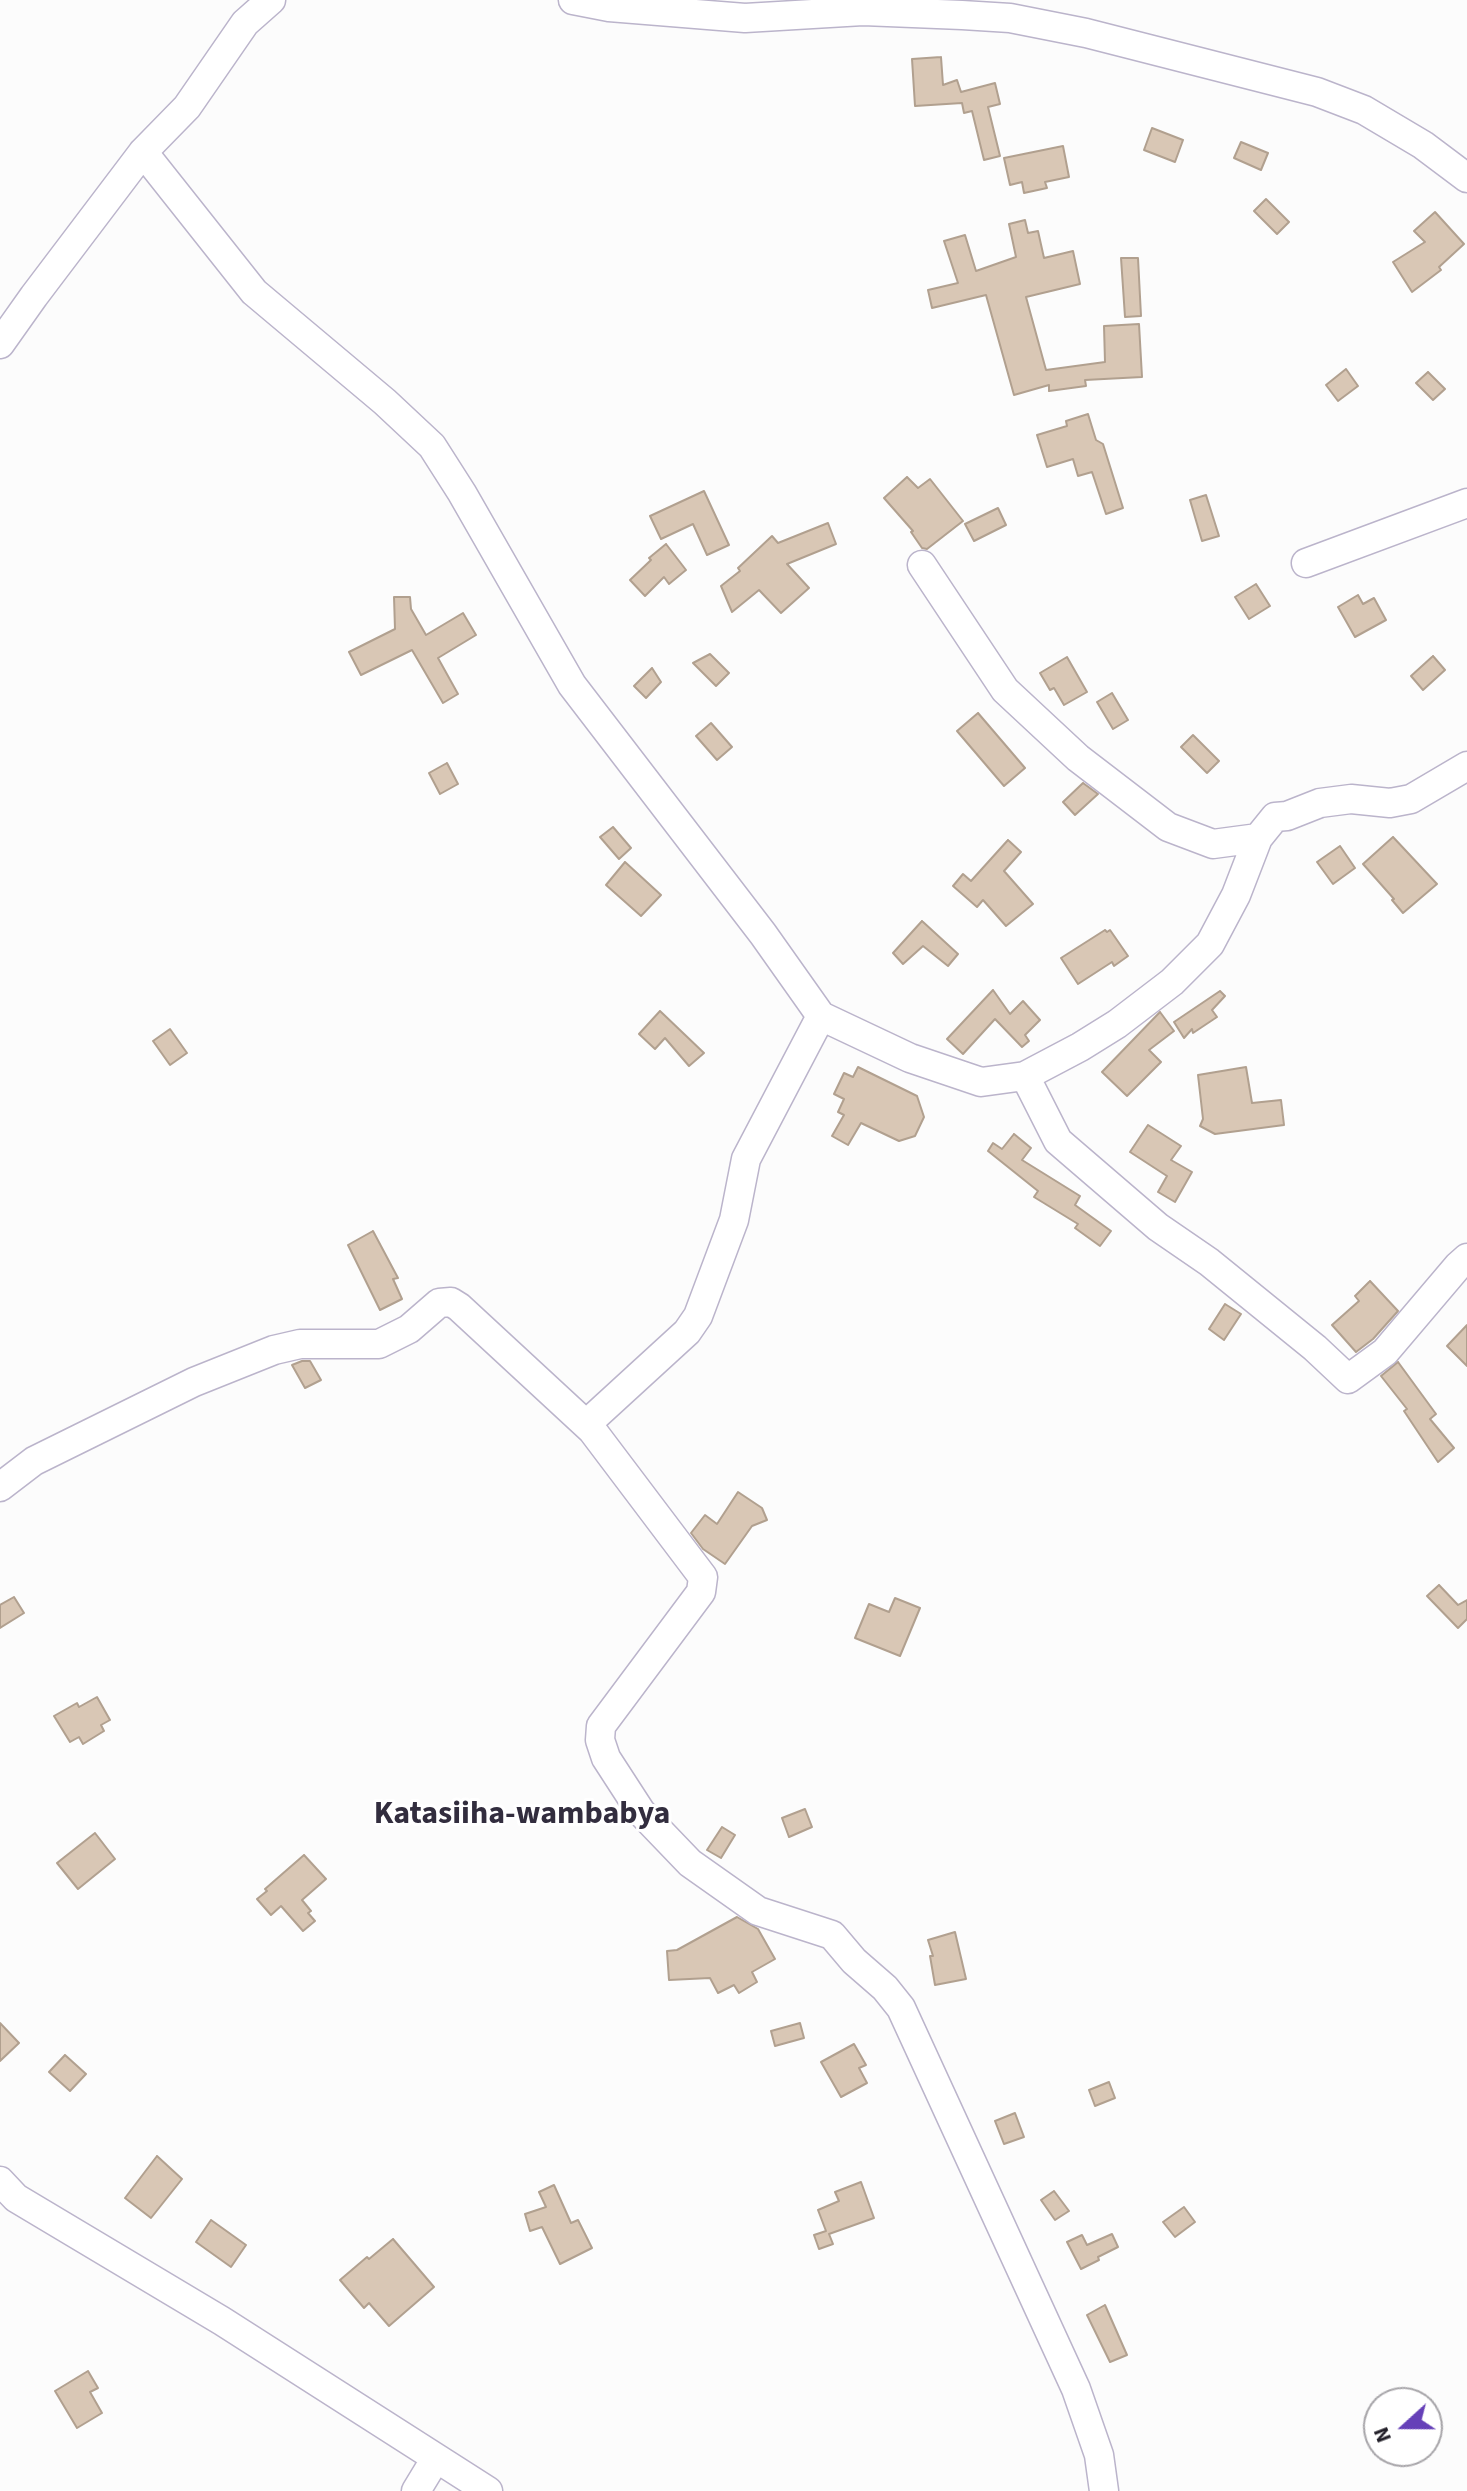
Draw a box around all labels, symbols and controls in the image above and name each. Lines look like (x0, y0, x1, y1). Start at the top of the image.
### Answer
district label: Katasiiha-wambabya (374, 1797, 670, 1835)
north arrow (1363, 2387, 1443, 2467)
text: N (1365, 2422, 1400, 2447)

